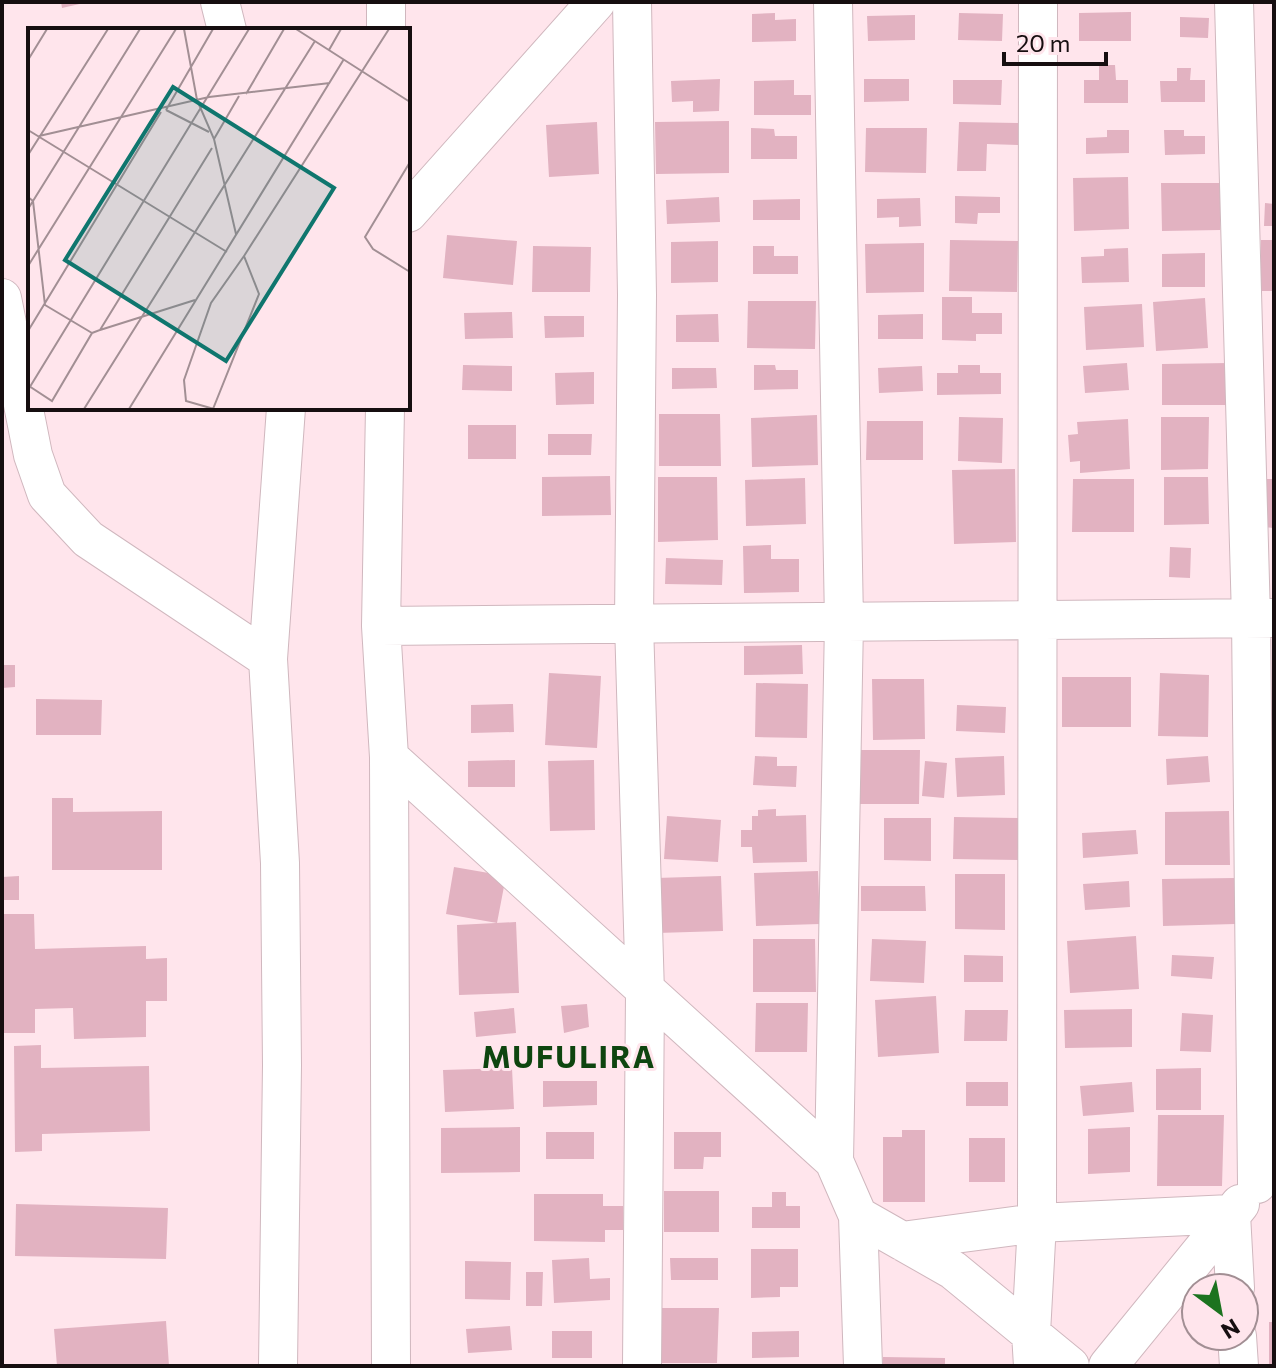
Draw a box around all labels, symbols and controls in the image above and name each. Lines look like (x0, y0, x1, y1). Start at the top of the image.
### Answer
scale bar (1004, 16, 1106, 66)
inset map (28, 28, 410, 410)
text: 20 m (1016, 28, 1070, 57)
district label: MUFULIRA (482, 1037, 656, 1074)
north arrow (1180, 1272, 1260, 1352)
text: N (1217, 1314, 1245, 1345)

